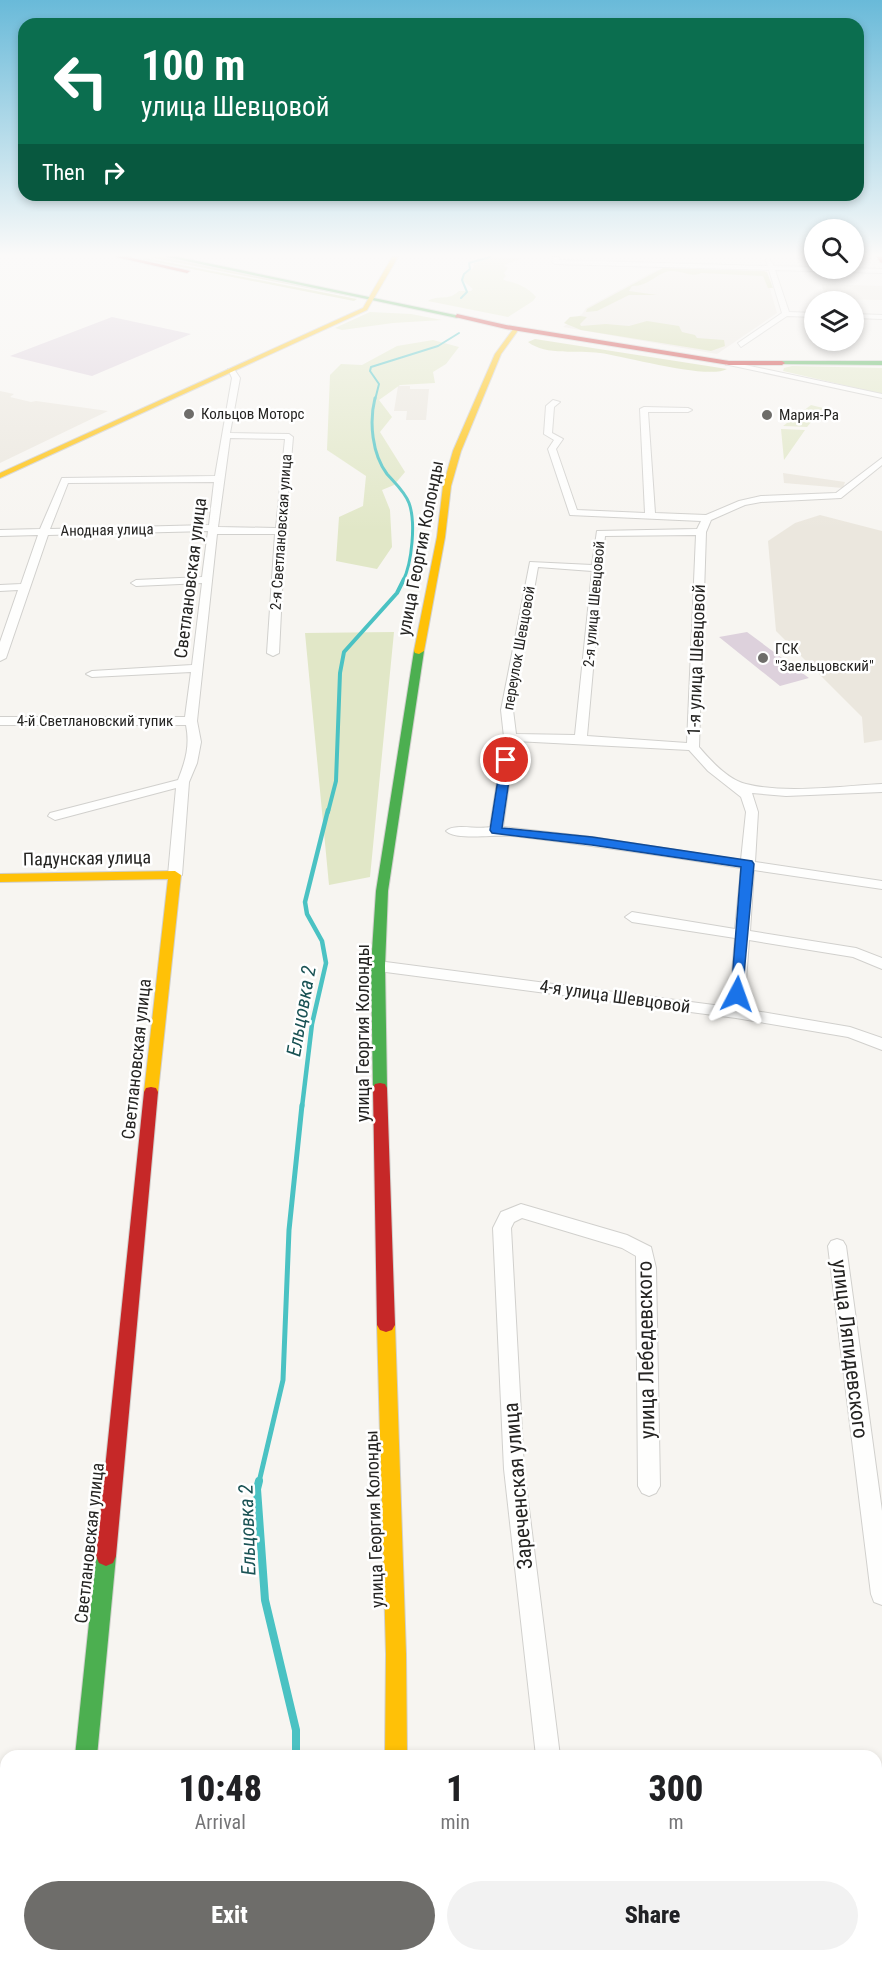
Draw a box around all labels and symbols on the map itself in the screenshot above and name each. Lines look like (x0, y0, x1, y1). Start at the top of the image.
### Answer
place label: Кольцов Моторс (201, 405, 305, 423)
place label: Мария-Ра (779, 406, 839, 424)
marker: Кольцов Моторс (182, 407, 196, 421)
marker: Мария-Ра (760, 408, 774, 422)
street label: 2-я Светлановская улица (267, 453, 295, 611)
street label: улица Георгия Колонды (393, 459, 447, 637)
street label: Светлановская улица (170, 497, 210, 659)
street label: Анодная улица (60, 520, 154, 540)
street label: 2-я улица Шевцовой (580, 540, 608, 668)
street label: 1-я улица Шевцовой (683, 584, 709, 736)
street label: переулок Шевцовой (499, 585, 539, 711)
place label: ГСК "Заельцовский" (775, 640, 874, 675)
marker: ГСК "Заельцовский" (756, 651, 770, 665)
street label: 4-й Светлановский тупик (17, 712, 173, 730)
pin (480, 734, 531, 785)
street label: Падунская улица (23, 846, 151, 870)
street label: улица Георгия Колонды (352, 944, 373, 1122)
position arrow (705, 962, 769, 1026)
water label: Ельцовка 2 (281, 964, 321, 1058)
street label: 4-я улица Шевцовой (538, 975, 692, 1017)
street label: Светлановская улица (117, 978, 155, 1140)
street label: улица Ляпидевского (827, 1258, 873, 1440)
street label: улица Лебедевского (632, 1261, 660, 1439)
street label: Зареченская улица (499, 1402, 537, 1570)
street label: улица Георгия Колонды (360, 1430, 388, 1608)
street label: Светлановская улица (70, 1462, 108, 1624)
water label: Ельцовка 2 (233, 1484, 261, 1576)

